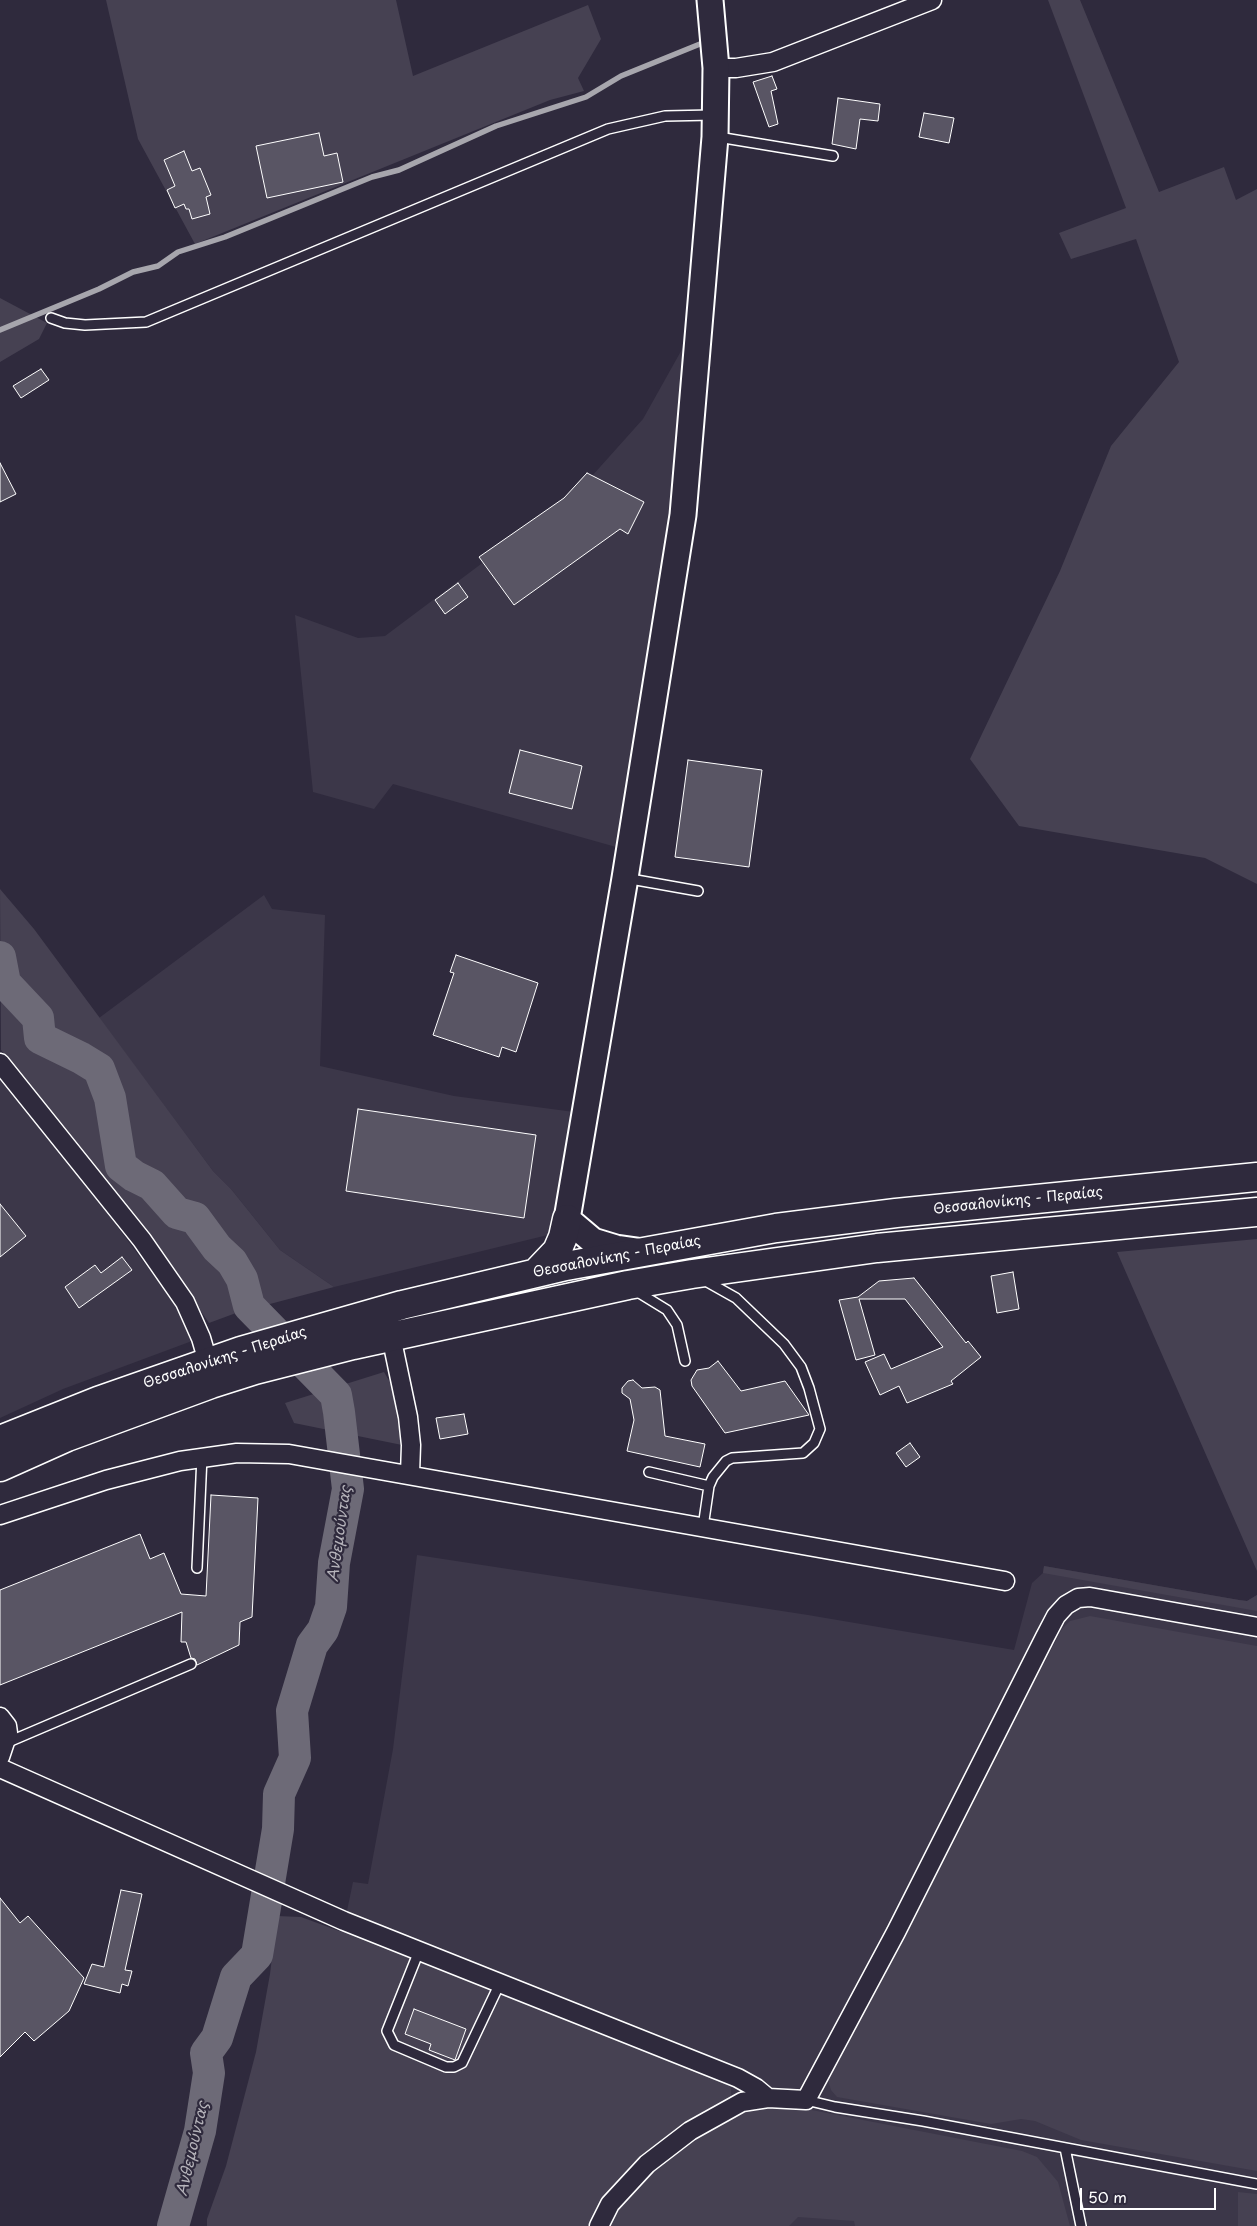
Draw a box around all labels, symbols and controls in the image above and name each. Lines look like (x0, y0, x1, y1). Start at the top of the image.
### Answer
street label: Θεσσαλονίκης - Περαίας (932, 1184, 1104, 1218)
street label: Θεσσαλονίκης - Περαίας (532, 1232, 702, 1282)
street label: Θεσσαλονίκης - Περαίας (141, 1324, 309, 1392)
water label: Ανθεμούντας (324, 1485, 356, 1583)
water label: Ανθεμούντας (173, 2100, 213, 2198)
scale bar (1082, 2178, 1218, 2210)
text: 50 m (1088, 2185, 1127, 2208)

